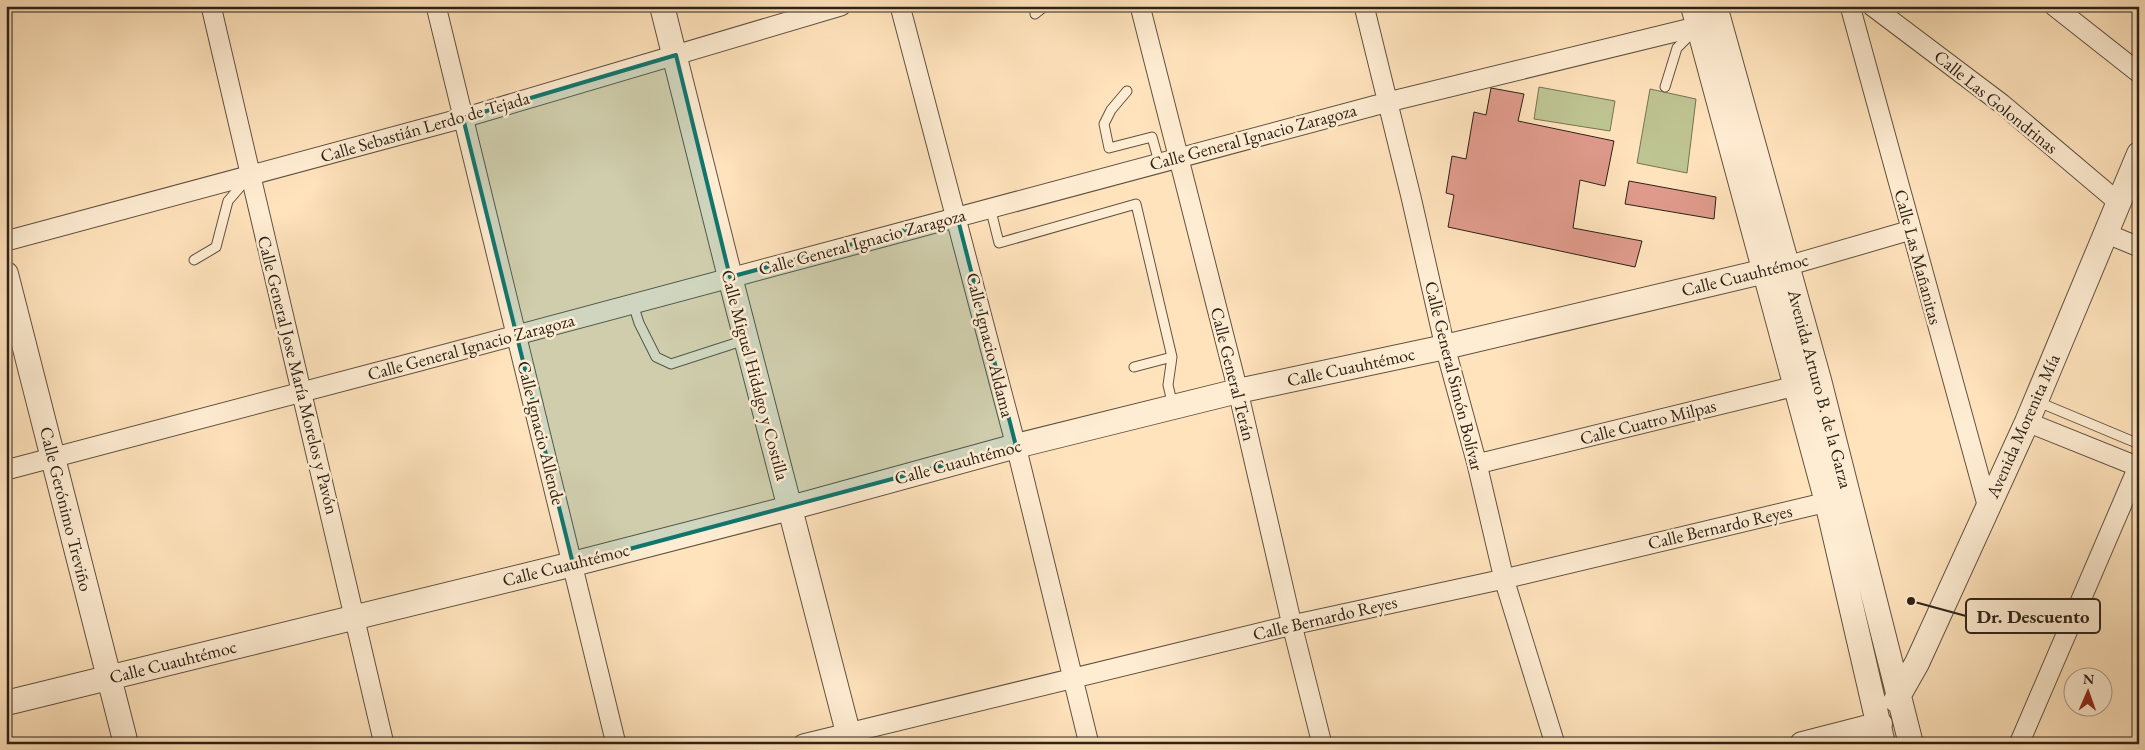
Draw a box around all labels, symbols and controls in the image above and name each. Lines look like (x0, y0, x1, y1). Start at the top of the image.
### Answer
street label: Calle Las Golondrinas (1930, 45, 2063, 159)
street label: Calle Sebastián Lerdo de Tejada (318, 85, 533, 167)
street label: Calle General Ignacio Zaragoza (1147, 98, 1360, 175)
street label: Calle Las Mañanitas (1889, 187, 1948, 327)
street label: Calle General Ignacio Zaragoza (756, 203, 969, 280)
street label: Calle General Jose María Morelos y Pavón (253, 233, 344, 517)
street label: Calle Cuauhtémoc (1679, 248, 1811, 301)
street label: Calle Miguel Hidalgo y Costilla (716, 267, 795, 483)
street label: Calle Ignacio Aldama (961, 270, 1020, 420)
street label: Calle General Simón Bolívar (1420, 279, 1489, 473)
street label: Avenida Arturo B. de la Garza (1783, 286, 1858, 492)
street label: Calle General Terán (1206, 305, 1261, 444)
street label: Calle General Ignacio Zaragoza (365, 308, 578, 385)
street label: Calle Cuauhtémoc (1285, 342, 1417, 391)
street label: Avenida Morenita Mía (1980, 349, 2065, 502)
street label: Calle Ignacio Allende (512, 358, 571, 507)
street label: Calle Cuatro Milpas (1577, 393, 1719, 450)
street label: Calle Gerónimo Treviño (35, 424, 98, 594)
street label: Calle Cuauhtémoc (892, 434, 1024, 489)
street label: Calle Bernardo Reyes (1646, 499, 1794, 554)
street label: Calle Cuauhtémoc (500, 538, 632, 591)
street label: Calle Bernardo Reyes (1251, 590, 1399, 645)
callout: Dr. Descuento (1966, 599, 2100, 633)
text: Dr. Descuento (1976, 604, 2090, 629)
street label: Calle Cuauhtémoc (107, 635, 239, 688)
north arrow (2062, 668, 2112, 718)
text: N (2082, 670, 2095, 688)

